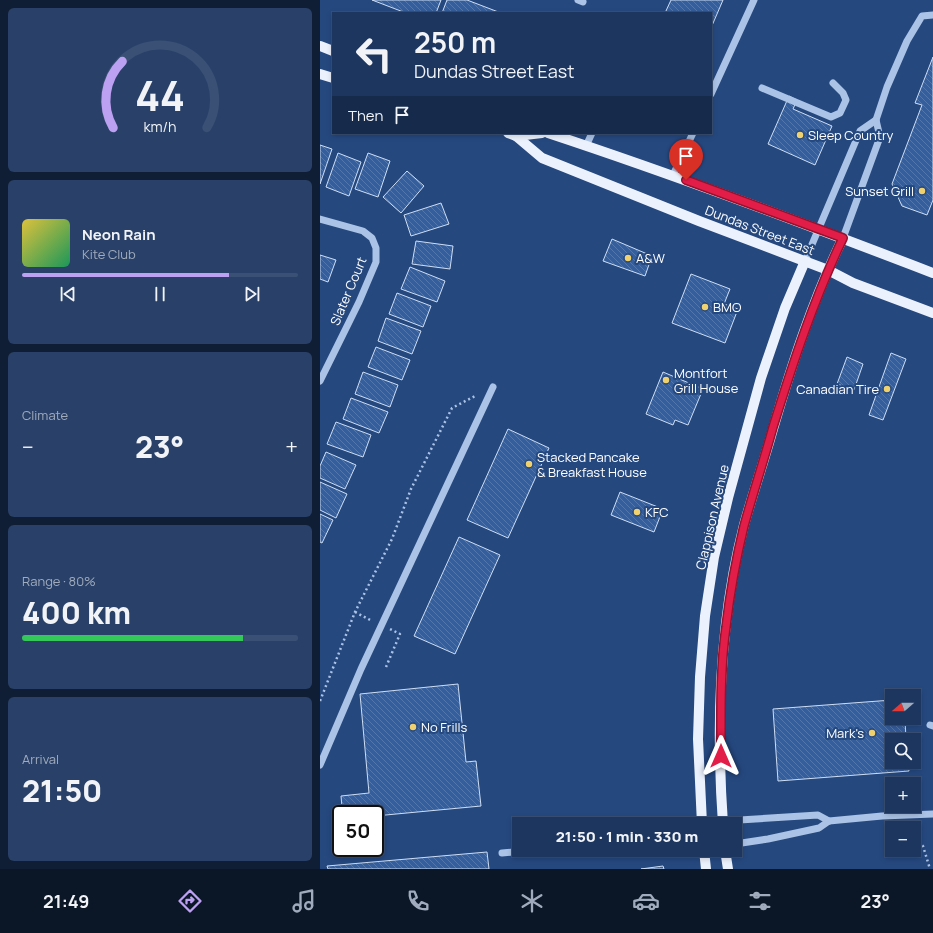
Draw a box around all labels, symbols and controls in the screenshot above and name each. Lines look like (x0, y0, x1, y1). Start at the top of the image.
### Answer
text: 250 m (414, 23, 496, 61)
icon: left (348, 28, 400, 80)
text: Dundas Street East (414, 59, 575, 83)
text: 44 (135, 67, 185, 123)
icon: arrive (391, 104, 413, 126)
text: Then (348, 105, 383, 126)
text: km/h (143, 117, 177, 136)
place label: Sleep Country (808, 126, 894, 144)
marker: Sleep Country (795, 130, 805, 140)
pin (669, 139, 703, 180)
icon: arrive (675, 145, 697, 167)
place label: Sunset Grill (845, 182, 914, 200)
marker: Sunset Grill (917, 186, 927, 196)
street label: Dundas Street East (703, 201, 817, 259)
text: Neon Rain (82, 224, 156, 245)
text: Kite Club (82, 245, 136, 263)
place label: A&W (636, 249, 665, 267)
marker: A&W (623, 253, 633, 263)
street label: Slater Court (326, 254, 370, 328)
icon: previous (57, 283, 79, 305)
icon: pause (149, 283, 171, 305)
icon: next (241, 283, 263, 305)
place label: BMO (713, 298, 742, 316)
marker: BMO (700, 302, 710, 312)
place label: Montfort Grill House (674, 364, 739, 397)
marker: Montfort Grill House (661, 375, 671, 385)
place label: Canadian Tire (796, 380, 879, 398)
marker: Canadian Tire (882, 384, 892, 394)
text: Climate (22, 406, 68, 424)
text: 23° (135, 426, 184, 467)
text: − (22, 432, 34, 462)
text: + (285, 432, 298, 462)
place label: Stacked Pancake & Breakfast House (537, 448, 647, 481)
marker: Stacked Pancake & Breakfast House (524, 459, 534, 469)
street label: Clappison Avenue (691, 462, 733, 571)
place label: KFC (645, 503, 669, 521)
marker: KFC (632, 507, 642, 517)
text: Range · 80% (22, 572, 96, 590)
text: 400 km (22, 592, 131, 633)
north arrow (885, 689, 921, 725)
map controls (885, 689, 921, 857)
place label: No Frills (421, 718, 468, 736)
marker: No Frills (408, 722, 418, 732)
place label: Mark's (826, 724, 864, 742)
marker: Mark's (867, 728, 877, 738)
button: search (885, 733, 921, 769)
position arrow (700, 735, 742, 777)
text: Arrival (22, 750, 59, 768)
text: 21:50 (22, 770, 102, 811)
button: + (885, 777, 921, 813)
speed limit sign: 50 (332, 805, 384, 857)
button: − (885, 821, 921, 857)
text: 21:50 · 1 min · 330 m (556, 826, 698, 847)
icon: directions (176, 887, 204, 915)
icon: music (290, 887, 318, 915)
icon: phone (404, 887, 432, 915)
icon: climate (518, 887, 546, 915)
icon: car (632, 887, 660, 915)
icon: filters (746, 887, 774, 915)
text: 21:49 (43, 889, 90, 913)
text: 23° (861, 889, 890, 913)

